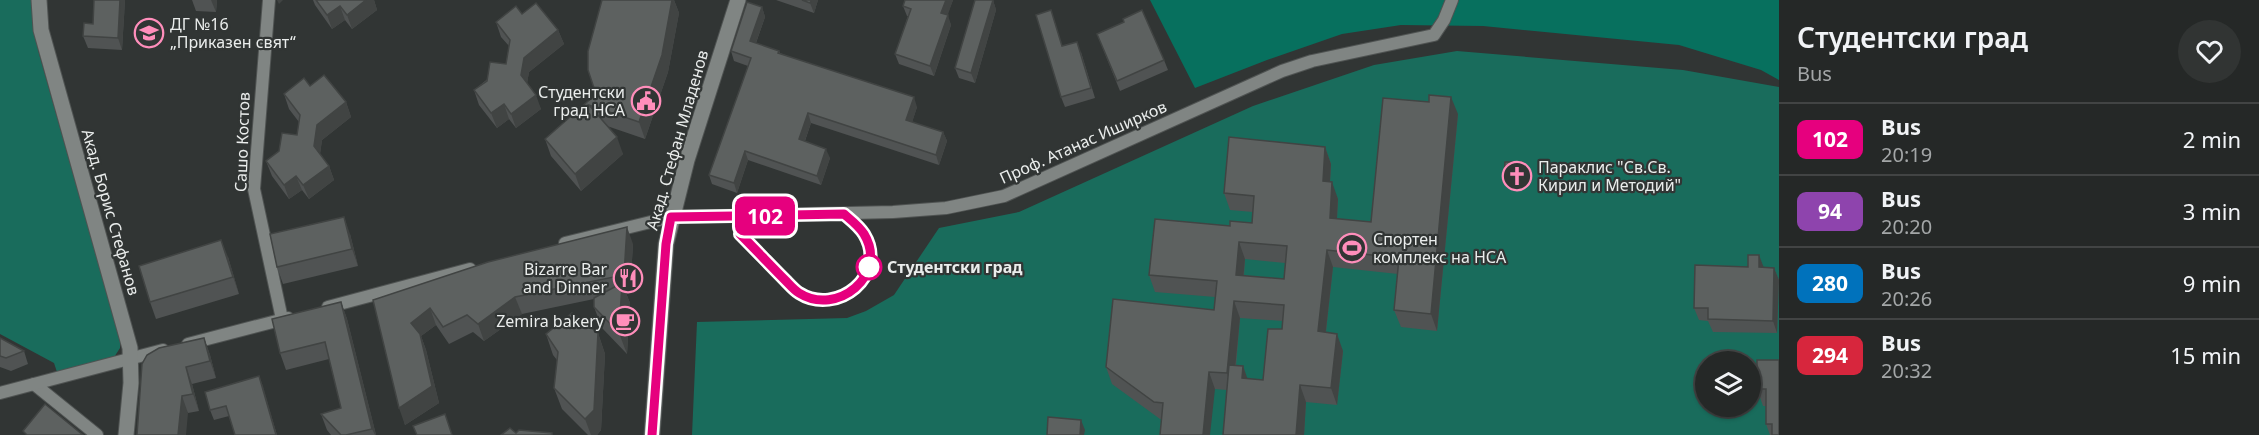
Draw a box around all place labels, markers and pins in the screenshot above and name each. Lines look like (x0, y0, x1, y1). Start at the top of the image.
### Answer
place label: ДГ №16 „Приказен свят“ (170, 13, 296, 53)
school or university icon: ДГ №16 „Приказен свят“ (133, 17, 165, 49)
place label: Студентски град НСА (538, 81, 626, 121)
public building icon: Студентски град НСА (630, 85, 662, 117)
place label: Параклис "Св.Св. Кирил и Методий" (1538, 156, 1681, 196)
church icon: Параклис "Св.Св. Кирил и Методий" (1501, 160, 1533, 192)
place label: Спортен комплекс на НСА (1373, 228, 1507, 268)
sports icon: Спортен комплекс на НСА (1336, 232, 1368, 264)
marker: Студентски град (856, 254, 882, 280)
place label: Студентски град (887, 256, 1023, 278)
place label: Bizarre Bar and Dinner (523, 258, 607, 298)
restaurant icon: Bizarre Bar and Dinner (612, 262, 644, 294)
cafe icon: Zemira bakery (609, 305, 641, 337)
place label: Zemira bakery (496, 310, 605, 332)

